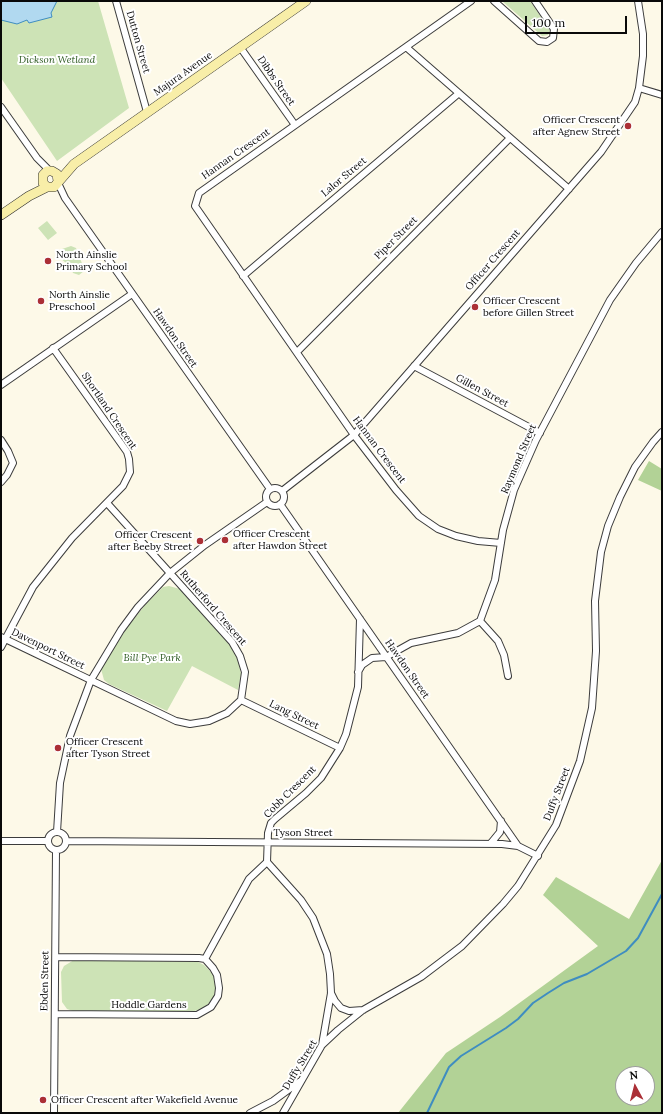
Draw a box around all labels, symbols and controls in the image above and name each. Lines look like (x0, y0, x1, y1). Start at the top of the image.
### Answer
scale bar (527, 8, 629, 34)
street label: Dutton Street (123, 10, 153, 74)
text: 100 m (532, 15, 565, 30)
street label: Majura Avenue (151, 49, 215, 99)
park label: Dickson Wetland (19, 54, 95, 66)
street label: Dibbs Street (255, 54, 297, 108)
place label: Officer Crescent after Agnew Street (533, 114, 620, 138)
marker: Officer Crescent after Agnew Street (623, 121, 633, 131)
street label: Hannan Crescent (199, 126, 273, 182)
street label: Lalor Street (319, 155, 369, 199)
street label: Piper Street (372, 214, 420, 262)
street label: Officer Crescent (463, 227, 523, 293)
place label: North Ainslie Primary School (56, 249, 127, 272)
marker: North Ainslie Primary School (43, 256, 53, 266)
place label: North Ainslie Preschool (49, 289, 110, 312)
place label: Officer Crescent before Gillen Street (483, 295, 574, 318)
marker: North Ainslie Preschool (36, 296, 46, 306)
marker: Officer Crescent before Gillen Street (470, 302, 480, 312)
street label: Hawdon Street (150, 306, 200, 370)
street label: Shortland Crescent (79, 370, 139, 452)
street label: Gillen Street (453, 372, 511, 410)
street label: Hannan Crescent (350, 414, 408, 486)
street label: Raymond Street (499, 422, 539, 496)
place label: Officer Crescent after Hawdon Street (233, 528, 327, 552)
place label: Officer Crescent after Beeby Street (108, 529, 192, 552)
marker: Officer Crescent after Hawdon Street (220, 535, 230, 545)
marker: Officer Crescent after Beeby Street (195, 536, 205, 546)
street label: Rutherford Crescent (177, 568, 249, 648)
street label: Davenport Street (9, 626, 87, 672)
street label: Hawdon Street (382, 637, 432, 701)
park label: Bill Pye Park (123, 652, 181, 664)
street label: Lang Street (267, 698, 321, 732)
place label: Officer Crescent after Tyson Street (66, 736, 150, 760)
marker: Officer Crescent after Tyson Street (53, 743, 63, 753)
street label: Cobb Crescent (261, 763, 319, 821)
street label: Duffy Street (541, 765, 573, 823)
street label: Tyson Street (273, 827, 333, 839)
street label: Ebden Street (38, 951, 52, 1011)
street label: Hoddle Gardens (111, 999, 187, 1011)
street label: Duffy Street (280, 1038, 320, 1092)
north arrow (615, 1066, 655, 1106)
text: N (629, 1068, 639, 1083)
place label: Officer Crescent after Wakefield Avenue (51, 1094, 238, 1106)
marker: Officer Crescent after Wakefield Avenue (38, 1095, 48, 1105)

